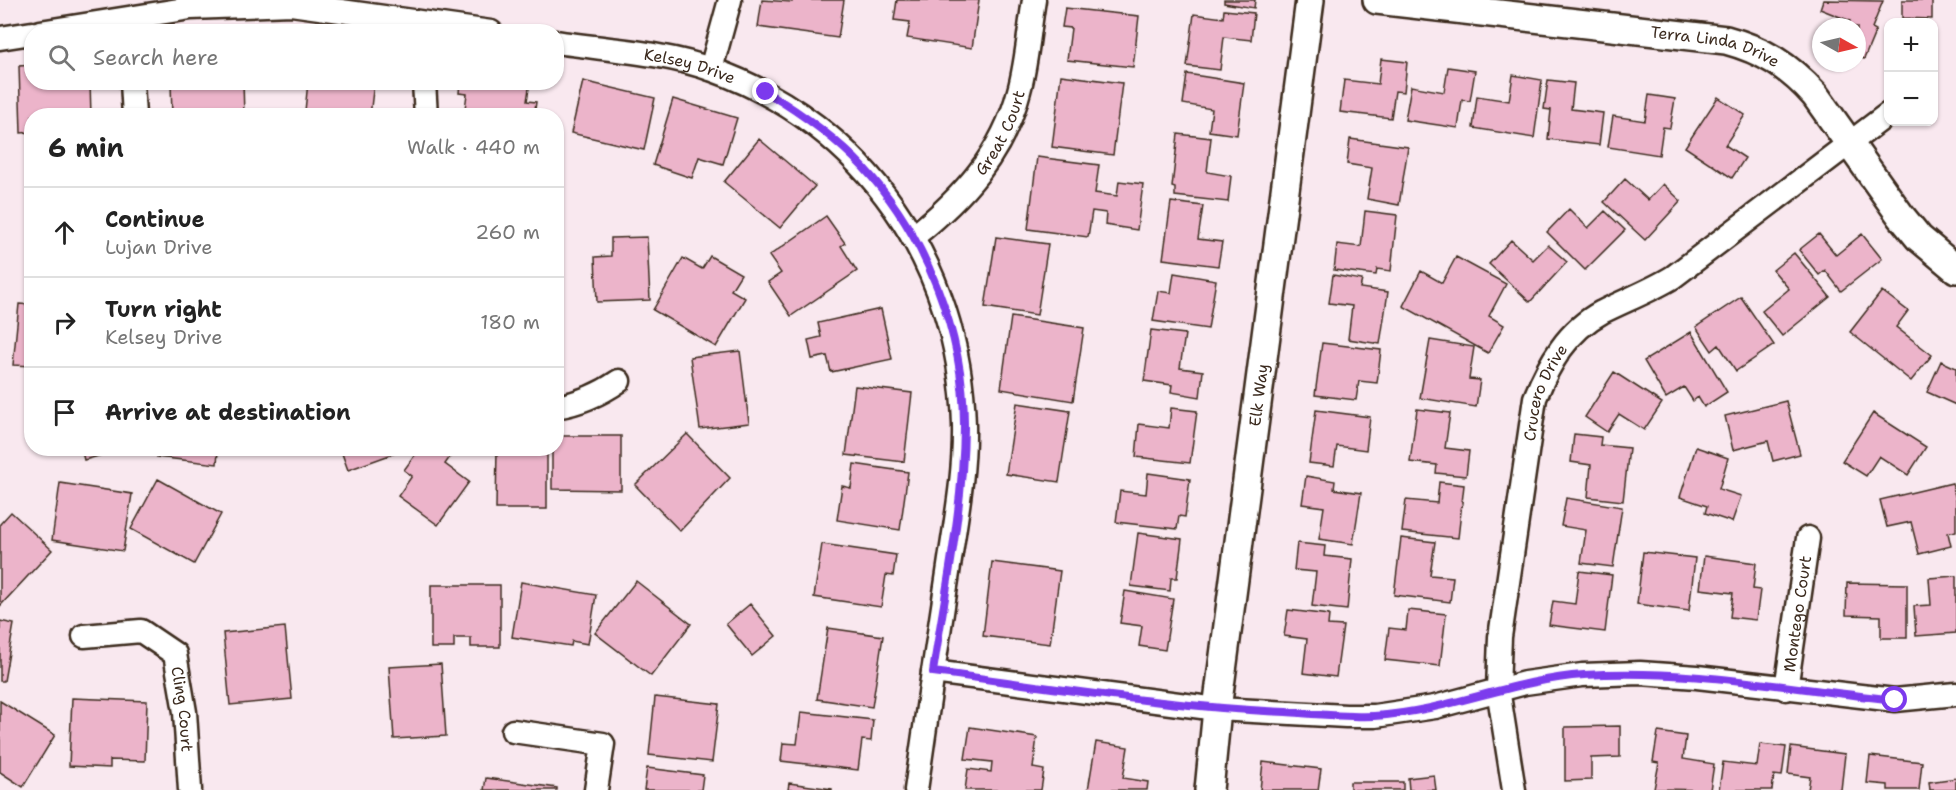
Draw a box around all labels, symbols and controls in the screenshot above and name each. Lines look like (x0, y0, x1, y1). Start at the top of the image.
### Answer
north arrow (1812, 18, 1866, 72)
map controls (1884, 18, 1938, 126)
button: + (1884, 18, 1938, 72)
street label: Terra Linda Drive (1649, 21, 1784, 72)
search box (24, 24, 564, 90)
icon: search (45, 41, 78, 74)
text: Search here (93, 43, 219, 72)
street label: Kelsey Drive (642, 44, 739, 89)
button: − (1884, 72, 1938, 126)
route end (752, 78, 778, 104)
street label: Great Court (970, 88, 1030, 179)
text: 6 min (48, 130, 124, 165)
text: Walk · 440 m (407, 134, 540, 160)
text: Continue (105, 205, 205, 234)
icon: ahead (48, 216, 81, 249)
text: 260 m (475, 219, 540, 245)
text: Lujan Drive (105, 234, 213, 260)
text: Turn right (105, 295, 222, 324)
icon: right (48, 306, 81, 339)
text: 180 m (480, 309, 540, 335)
text: Kelsey Drive (105, 324, 223, 350)
street label: Crucero Drive (1519, 340, 1572, 443)
street label: Elk Way (1244, 363, 1273, 428)
icon: arrive (48, 396, 81, 429)
text: Arrive at destination (105, 398, 351, 427)
street label: Montego Court (1779, 554, 1816, 673)
street label: Cling Court (166, 665, 198, 753)
route start (1881, 686, 1907, 712)

